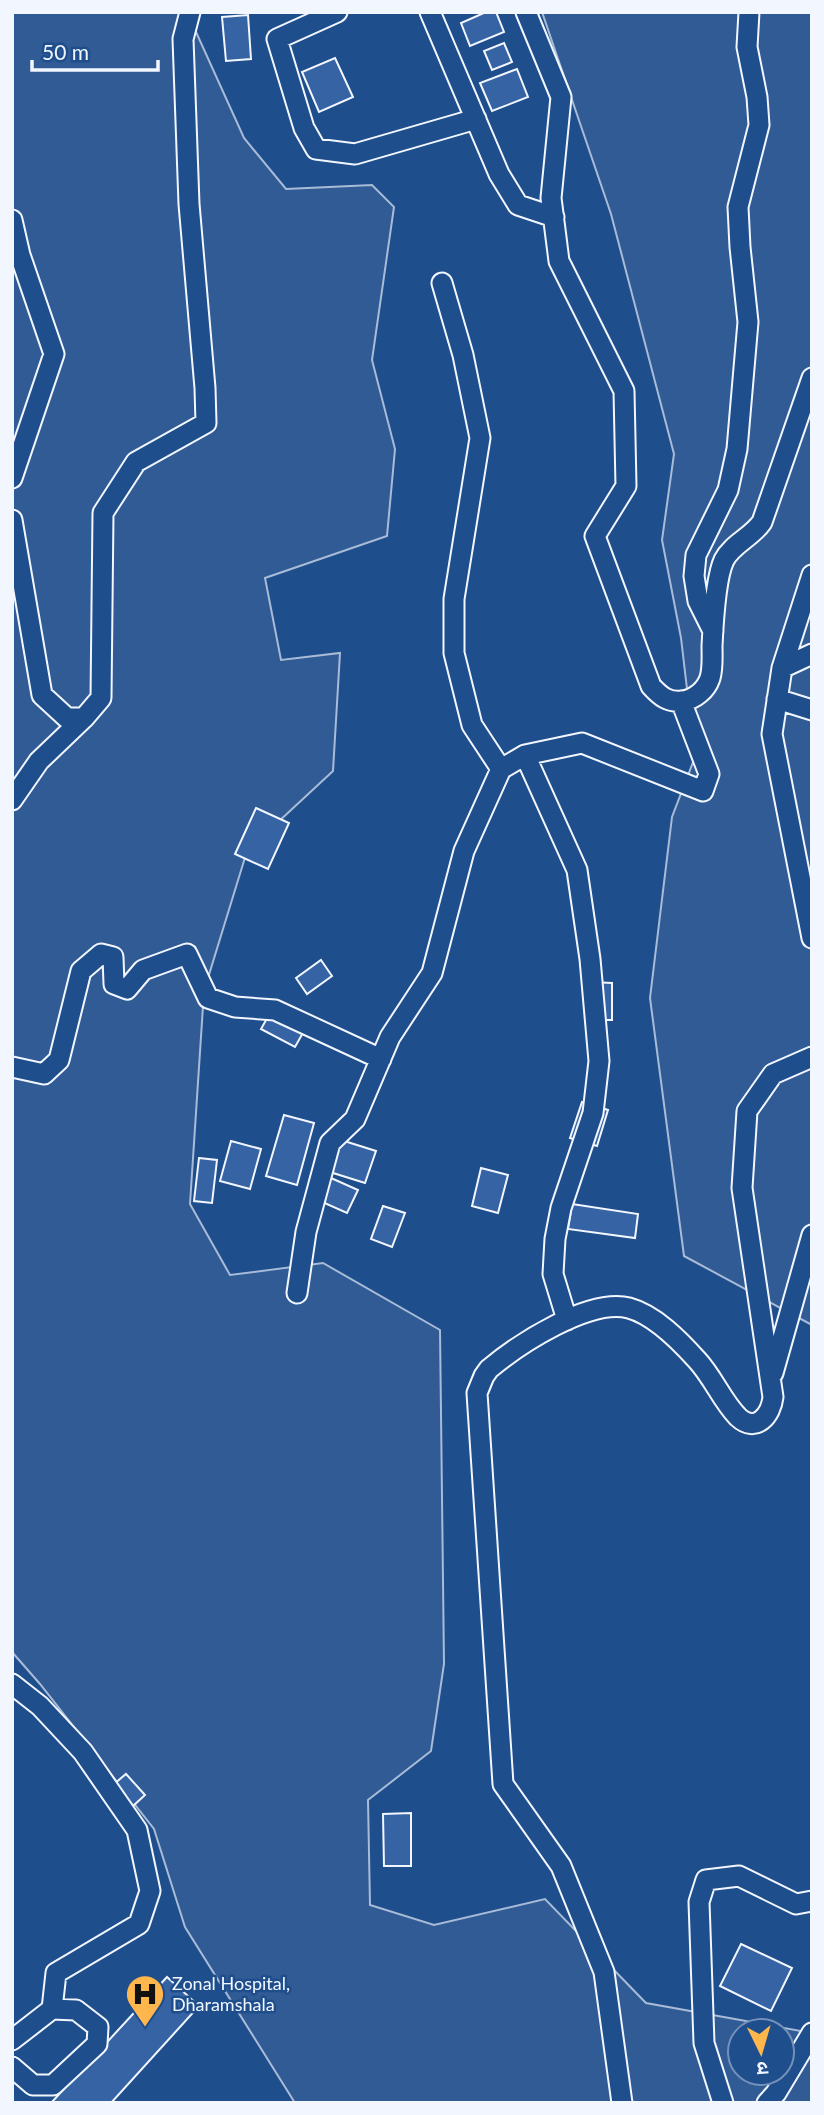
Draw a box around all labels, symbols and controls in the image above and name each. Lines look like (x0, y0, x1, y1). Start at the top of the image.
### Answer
scale bar (32, 28, 158, 72)
text: 50 m (42, 39, 89, 64)
place label: Zonal Hospital, Dharamshala (172, 1972, 290, 2015)
hospital icon: Zonal Hospital, Dharamshala (124, 1973, 166, 2028)
north arrow (726, 2017, 796, 2087)
text: उ (755, 2057, 769, 2081)

